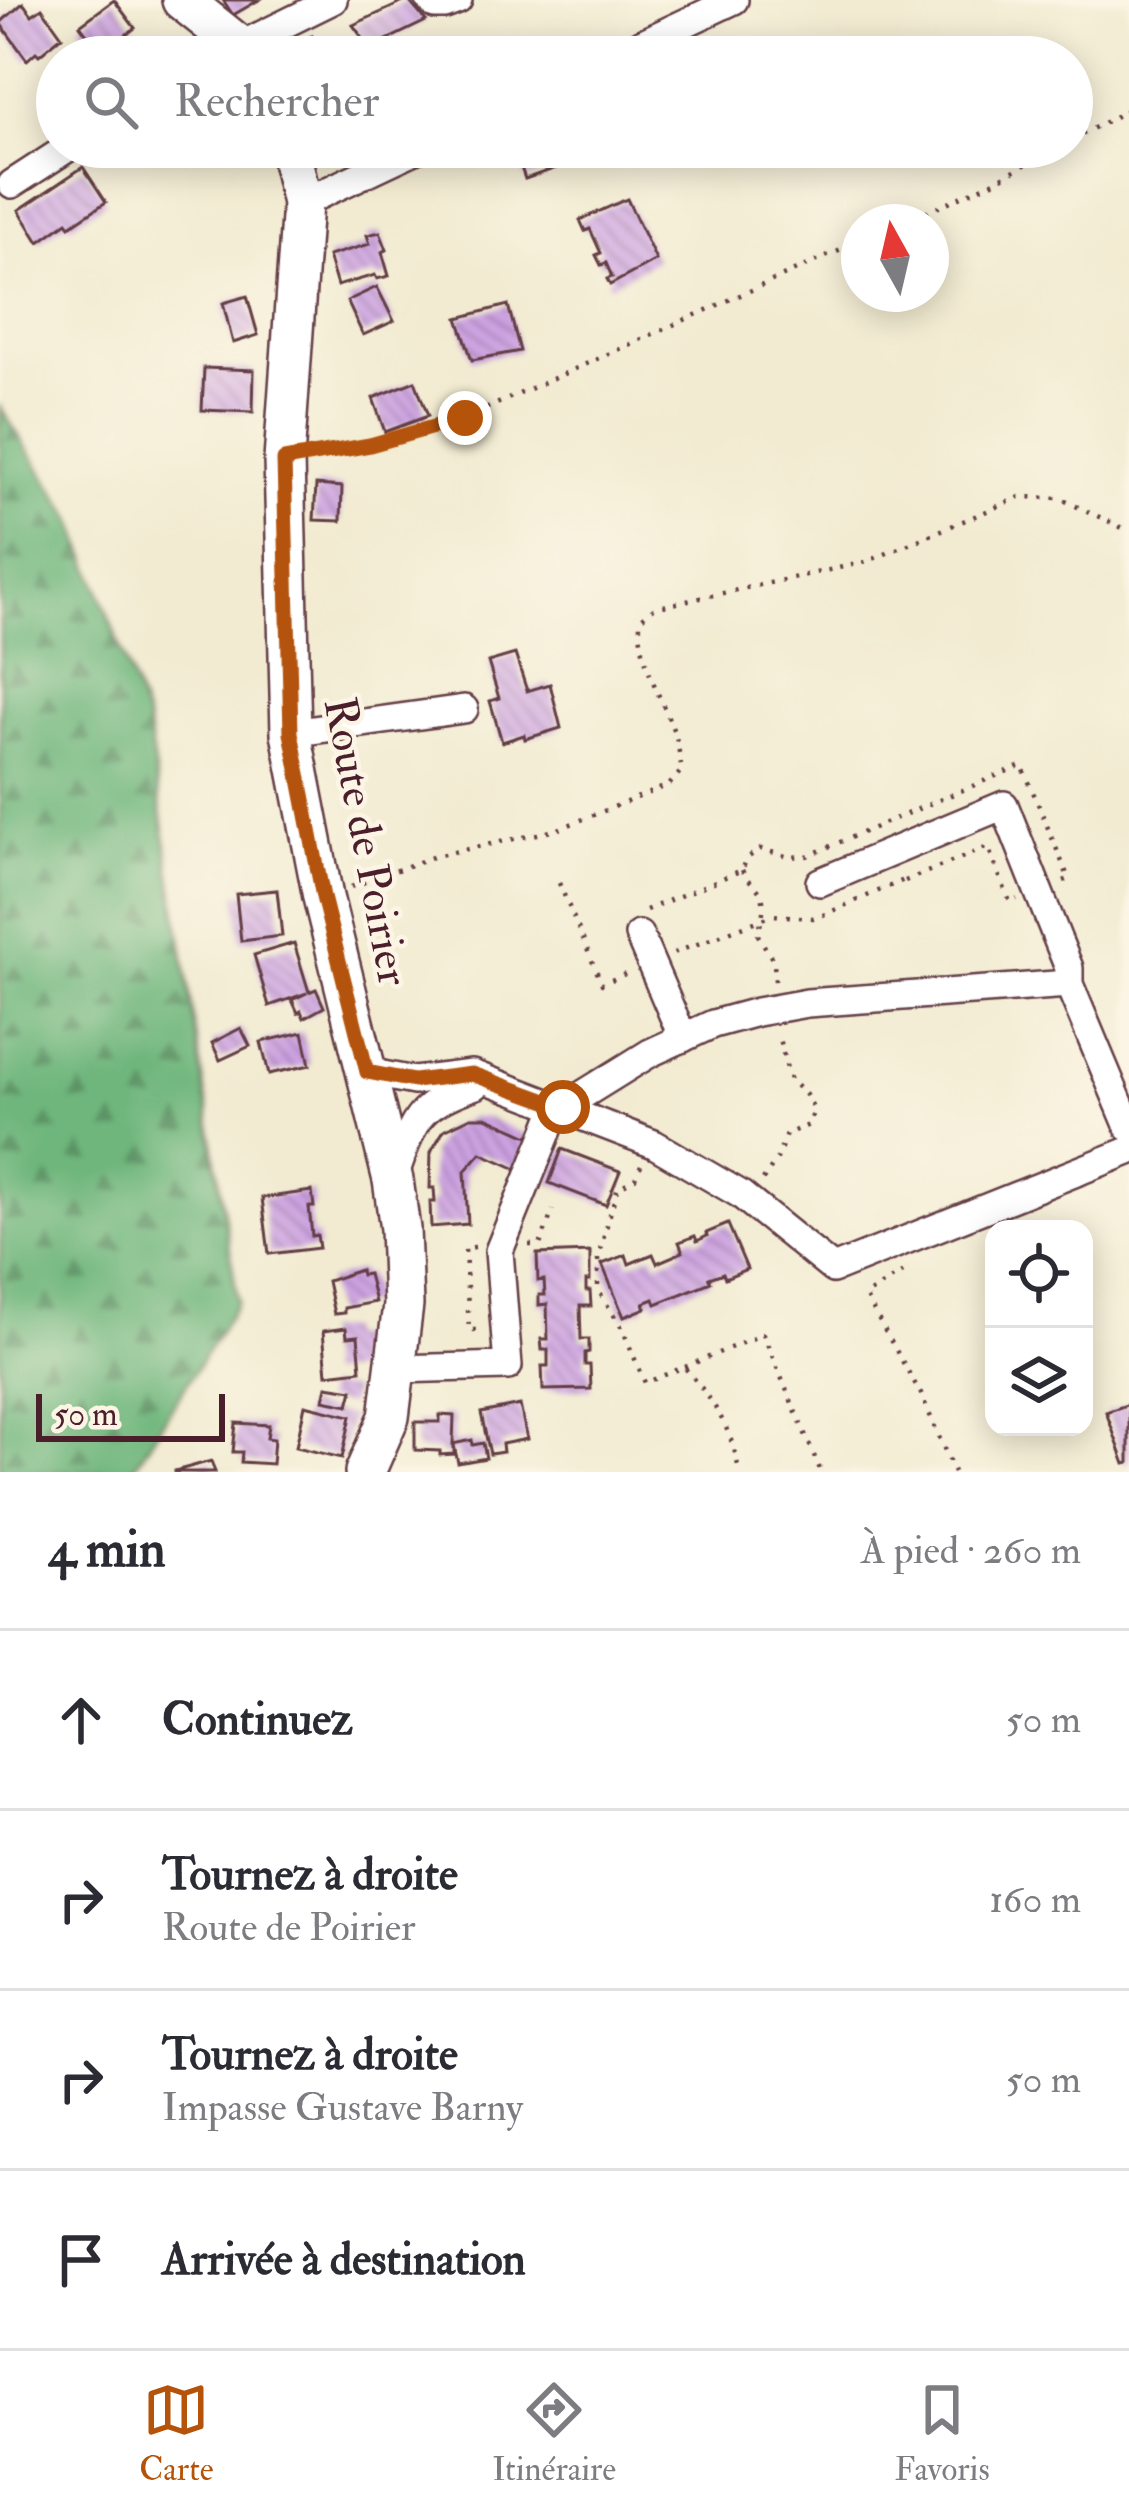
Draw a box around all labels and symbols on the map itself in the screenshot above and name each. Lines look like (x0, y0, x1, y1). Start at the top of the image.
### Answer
north arrow (841, 204, 949, 312)
route end (438, 391, 492, 445)
street label: Route de Poirier (311, 692, 421, 991)
route start (536, 1080, 590, 1134)
scale bar (36, 1388, 225, 1441)

